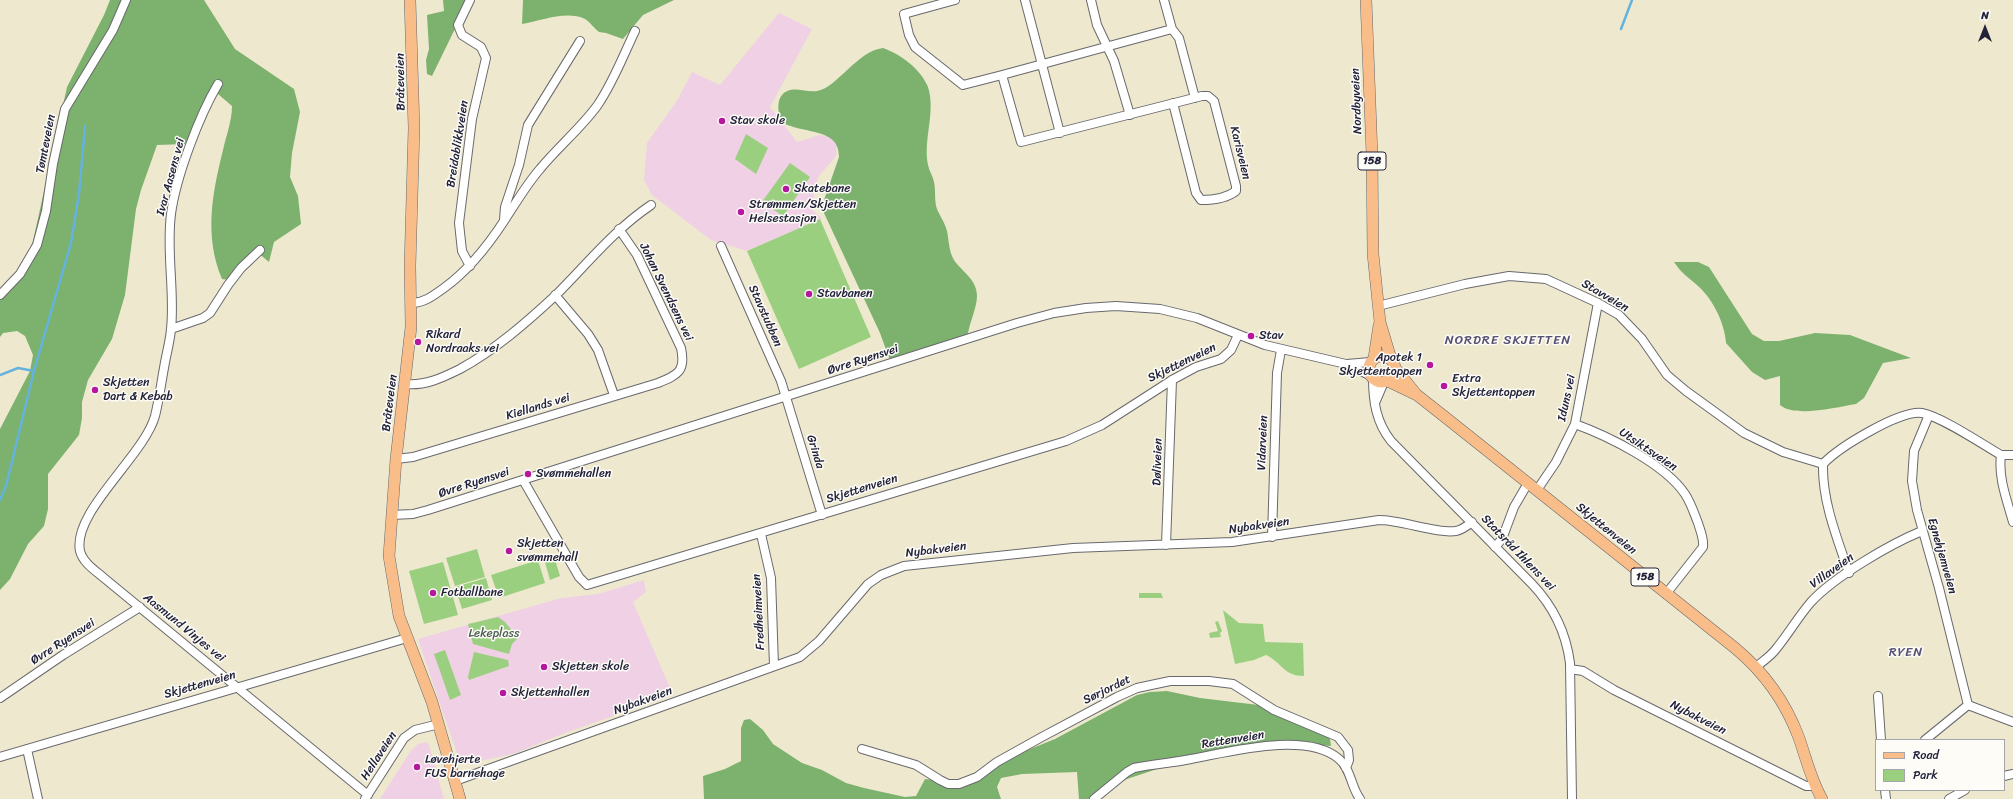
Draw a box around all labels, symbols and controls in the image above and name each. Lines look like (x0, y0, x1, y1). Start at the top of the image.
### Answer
text: N (1981, 6, 1989, 25)
north arrow (1965, 8, 2005, 48)
street label: Bråteveien (393, 53, 409, 111)
street label: Nordbyveien (1349, 68, 1365, 134)
street label: Breidablikkveien (444, 99, 472, 189)
street label: Tømteveien (33, 113, 59, 175)
place label: Stav skole (730, 114, 785, 128)
marker: Stav skole (717, 116, 727, 126)
street label: Karisveien (1226, 125, 1254, 181)
street label: Ivar Aasens vei (154, 137, 188, 217)
road number: 158 (1358, 152, 1386, 170)
place label: Skatebane (794, 182, 850, 196)
marker: Skatebane (781, 184, 791, 194)
place label: Strømmen/Skjetten Helsestasjon (749, 198, 856, 226)
marker: Strømmen/Skjetten Helsestasjon (736, 207, 746, 217)
street label: Johan Svendsens vei (636, 241, 696, 343)
street label: Stavveien (1579, 277, 1631, 315)
street label: Stavstubben (745, 283, 785, 349)
place label: Stavbanen (817, 287, 873, 301)
marker: Stavbanen (804, 289, 814, 299)
place label: Rikard Nordraaks vei (426, 328, 499, 356)
place label: Stav (1259, 329, 1283, 343)
marker: Stav (1246, 331, 1256, 341)
district label: NORDRE SKJETTEN (1445, 333, 1571, 349)
marker: Rikard Nordraaks vei (413, 337, 423, 347)
street label: Skjettenveien (1146, 340, 1218, 386)
street label: Øvre Ryensvei (826, 342, 900, 378)
place label: Apotek 1 Skjettentoppen (1339, 351, 1422, 379)
marker: Apotek 1 Skjettentoppen (1425, 360, 1435, 370)
place label: Extra Skjettentoppen (1452, 372, 1535, 400)
street label: Iduns vei (1555, 373, 1579, 423)
street label: Bråteveien (379, 374, 401, 432)
place label: Skjetten Dart & Kebab (103, 376, 173, 404)
marker: Extra Skjettentoppen (1439, 381, 1449, 391)
marker: Skjetten Dart & Kebab (90, 385, 100, 395)
street label: Kiellands vei (504, 390, 572, 424)
street label: Vidarveien (1255, 415, 1271, 471)
street label: Utsiktsveien (1616, 425, 1680, 475)
street label: Grinda (803, 433, 827, 471)
street label: Døliveien (1150, 438, 1166, 486)
street label: Øvre Ryensvei (437, 465, 511, 501)
place label: Svømmehallen (536, 467, 611, 481)
marker: Svømmehallen (523, 469, 533, 479)
street label: Skjettenveien (825, 471, 899, 507)
street label: Skjettenveien (1573, 500, 1639, 558)
street label: Statsråd Ihlens vei (1478, 512, 1558, 594)
street label: Nybakveien (1228, 515, 1290, 537)
street label: Egnehjemveien (1924, 516, 1960, 596)
place label: Skjetten svømmehall (517, 537, 578, 565)
street label: Nybakveien (905, 539, 967, 561)
marker: Skjetten svømmehall (504, 546, 514, 556)
street label: Villaveien (1807, 550, 1857, 592)
road number: 158 (1631, 568, 1659, 586)
street label: Fredheimveien (750, 574, 768, 650)
place label: Fotballbane (441, 586, 503, 600)
marker: Fotballbane (428, 588, 438, 598)
street label: Aasmund Vinjes vei (140, 591, 228, 665)
street label: Øvre Ryensvei (28, 616, 98, 668)
park label: Lekeplass (468, 627, 520, 641)
district label: RYEN (1889, 645, 1923, 661)
place label: Skjetten skole (552, 660, 629, 674)
marker: Skjetten skole (539, 662, 549, 672)
street label: Skjettenveien (163, 668, 237, 702)
street label: Sørjordet (1081, 672, 1133, 708)
street label: Nybakveien (612, 684, 674, 718)
place label: Skjettenhallen (511, 686, 589, 700)
marker: Skjettenhallen (498, 688, 508, 698)
street label: Nybakveien (1668, 698, 1728, 738)
street label: Rettenveien (1201, 728, 1265, 752)
street label: Hellaveien (358, 729, 400, 783)
legend (1875, 739, 2005, 791)
text: Road (1913, 744, 1939, 766)
place label: Løvehjerte FUS barnehage (425, 753, 505, 781)
marker: Løvehjerte FUS barnehage (412, 762, 422, 772)
text: Park (1913, 764, 1938, 786)

